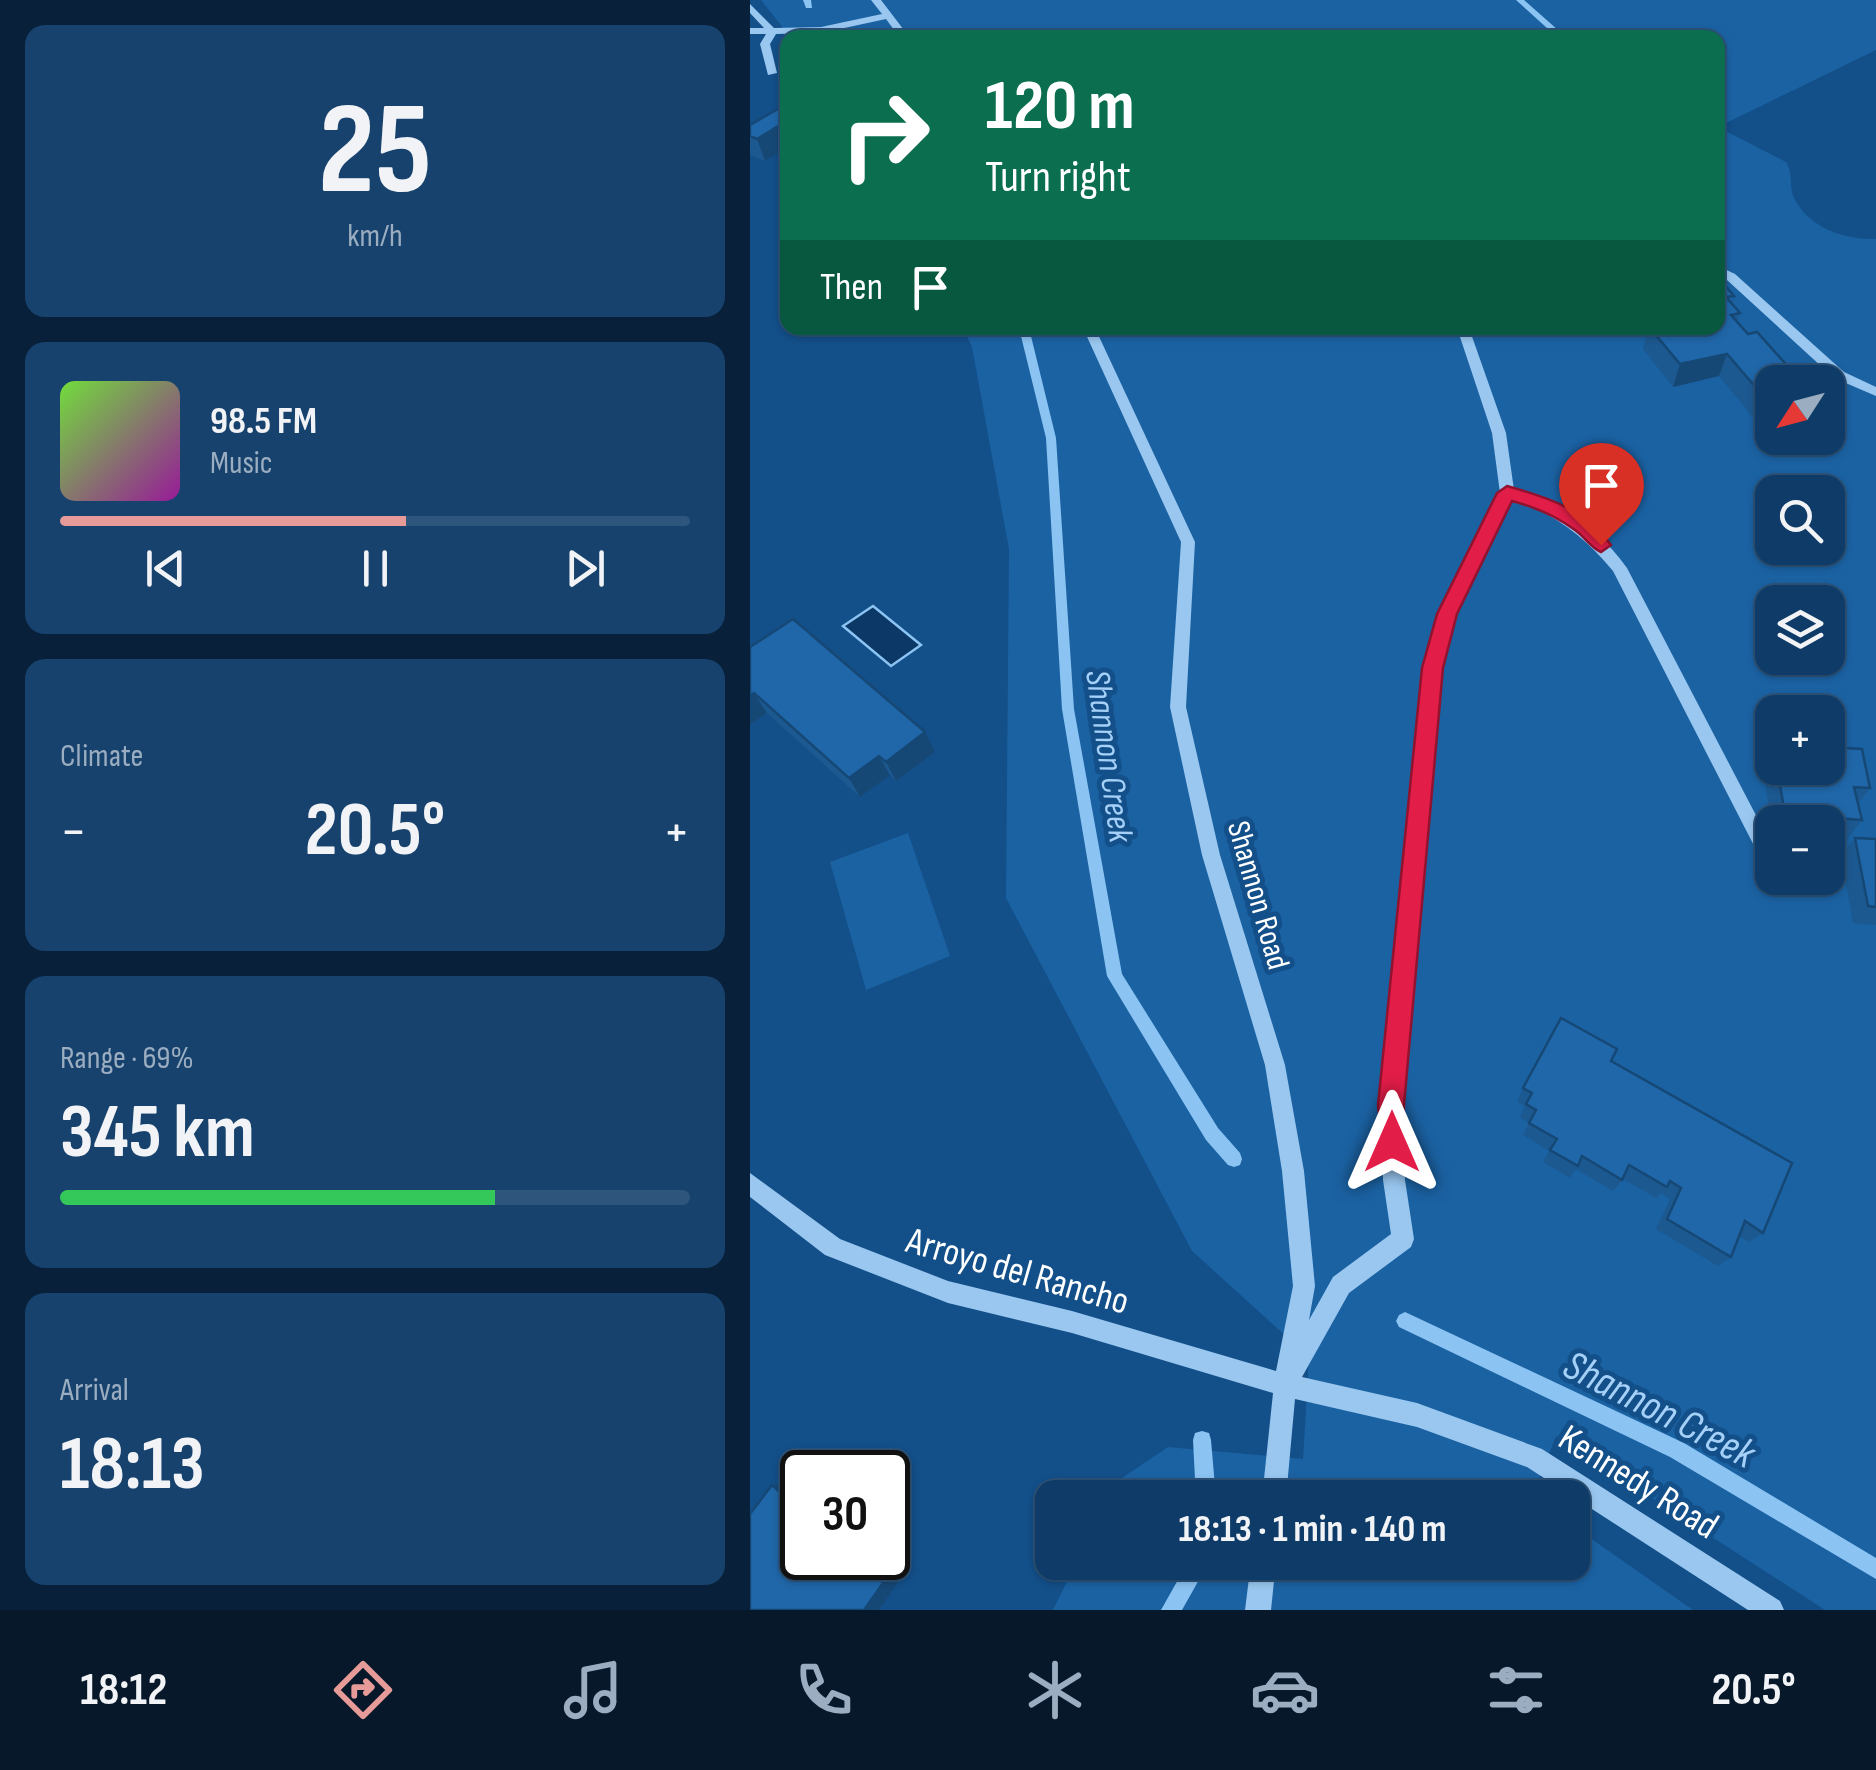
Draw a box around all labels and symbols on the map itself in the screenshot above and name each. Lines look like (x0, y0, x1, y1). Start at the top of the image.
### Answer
north arrow (1755, 365, 1845, 455)
pin (1559, 443, 1644, 546)
water label: Shannon Creek (1075, 667, 1142, 846)
street label: Shannon Road (1218, 817, 1297, 974)
position arrow (1340, 1090, 1444, 1194)
street label: Arroyo del Rancho (900, 1218, 1134, 1325)
water label: Shannon Creek (1555, 1340, 1764, 1481)
street label: Kennedy Road (1550, 1416, 1726, 1549)
speed limit sign: 30 (780, 1450, 910, 1580)

